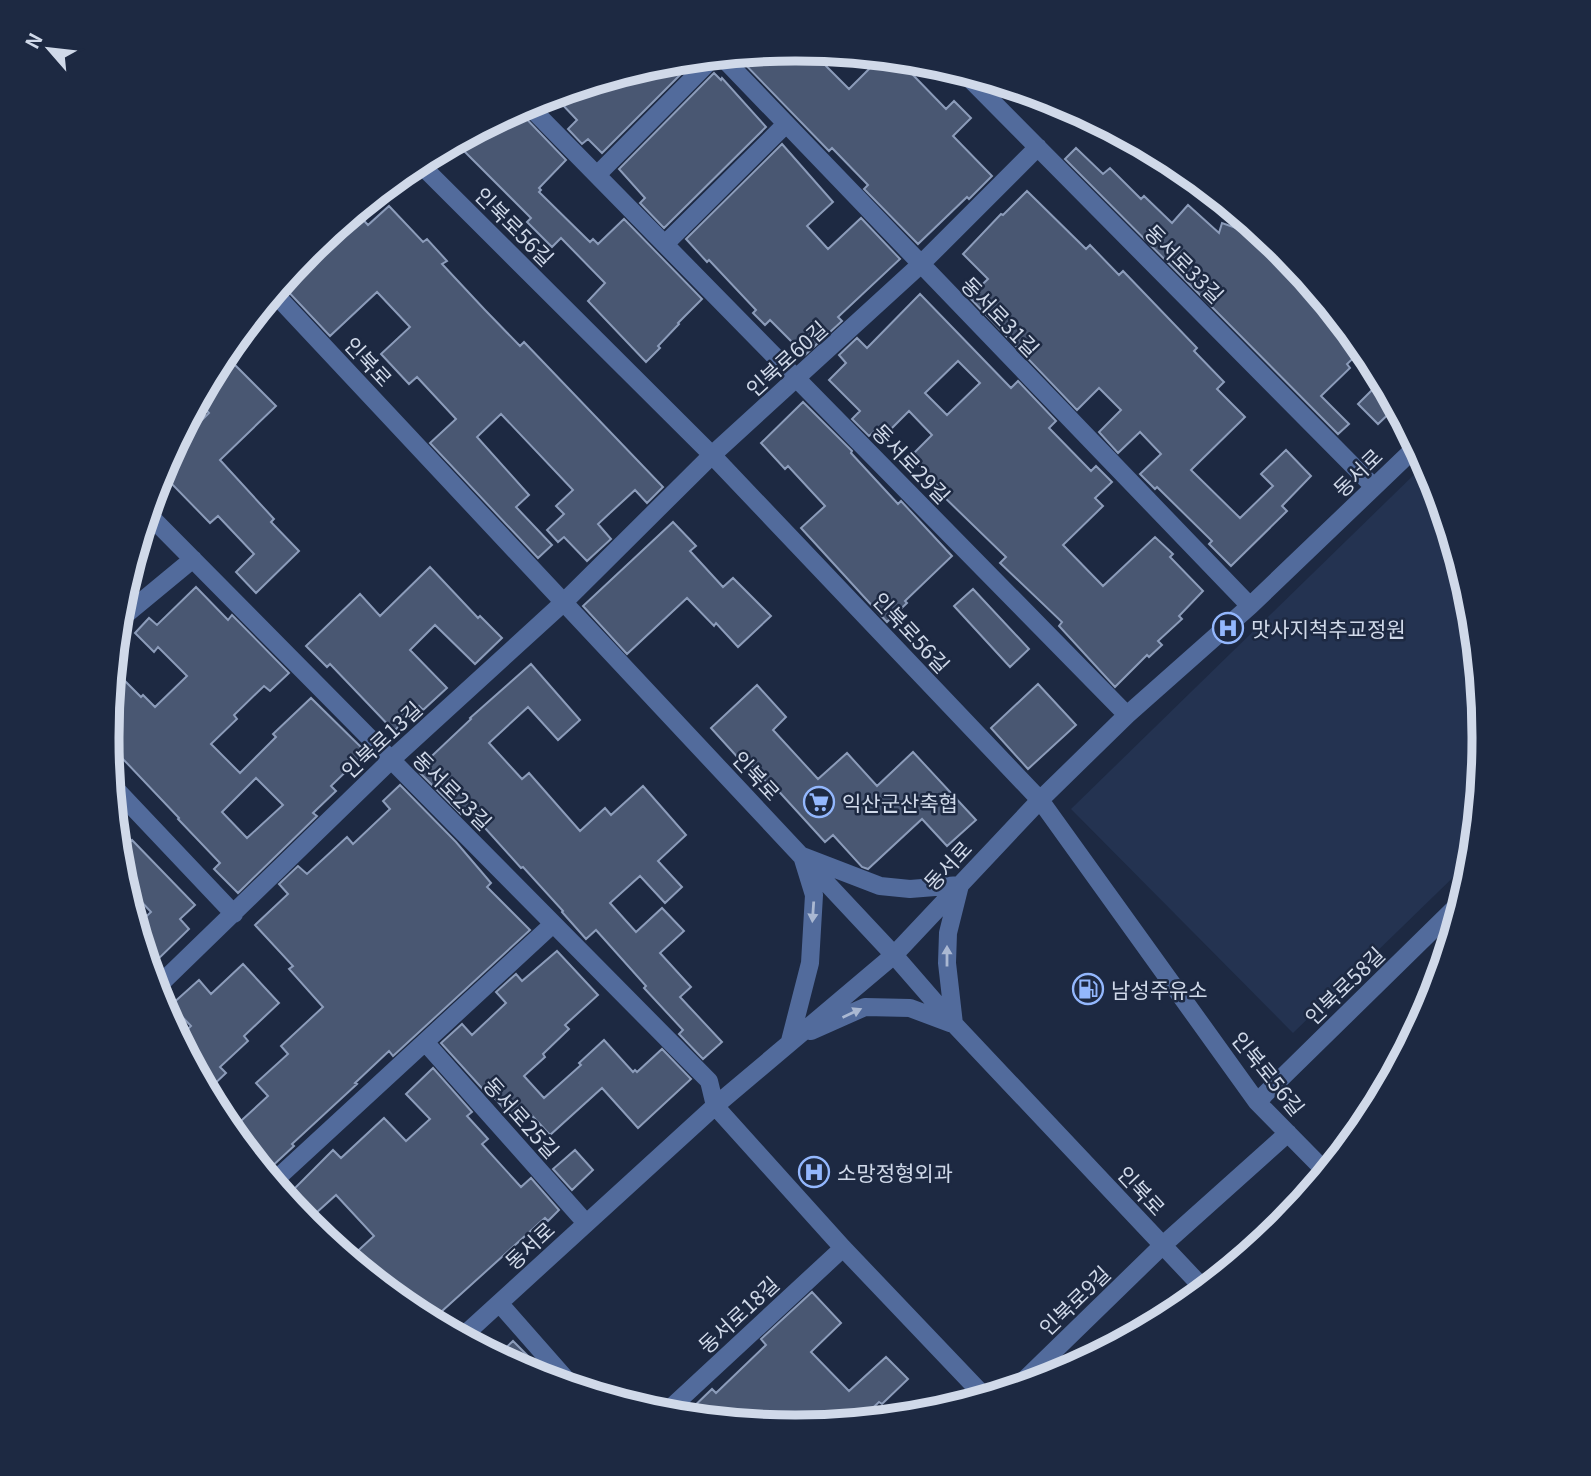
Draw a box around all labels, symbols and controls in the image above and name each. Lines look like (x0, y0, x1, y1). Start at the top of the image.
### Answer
north arrow (14, 14, 84, 84)
text: N (17, 28, 48, 53)
street label: 인북로56길 (469, 180, 561, 272)
street label: 동서로33길 (1139, 217, 1231, 309)
street label: 동서로31길 (955, 269, 1047, 363)
street label: 인북로60길 (739, 313, 833, 403)
street label: 인북로 (338, 330, 400, 392)
street label: 동서로29길 (866, 416, 958, 510)
street label: 동서로 (1326, 441, 1388, 503)
street label: 인북로56길 (867, 585, 957, 679)
hospital icon: 맛사지척추교정원 (1211, 611, 1245, 645)
place label: 맛사지척추교정원 (1251, 613, 1406, 643)
street label: 인북로13길 (334, 694, 428, 784)
street label: 동서로23길 (407, 744, 499, 836)
street label: 인북로 (726, 744, 788, 806)
supermarket icon: 익산군산축협 (802, 785, 836, 819)
place label: 익산군산축협 (842, 787, 958, 817)
street label: 동서로 (916, 834, 978, 896)
one-way arrow (808, 901, 819, 923)
street label: 인북로58길 (1297, 939, 1391, 1031)
one-way arrow (941, 945, 953, 967)
fuel station icon: 남성주유소 (1071, 972, 1105, 1006)
place label: 남성주유소 (1111, 974, 1208, 1004)
one-way arrow (842, 1007, 862, 1018)
street label: 인북로56길 (1226, 1024, 1312, 1122)
street label: 동서로25길 (477, 1070, 567, 1164)
hospital icon: 소망정형외과 (797, 1155, 831, 1189)
place label: 소망정형외과 (837, 1157, 953, 1187)
street label: 인북로 (1111, 1159, 1173, 1221)
street label: 동서로 (498, 1214, 560, 1276)
street label: 인북로9길 (1032, 1258, 1116, 1342)
street label: 동서로18길 (691, 1269, 785, 1359)

